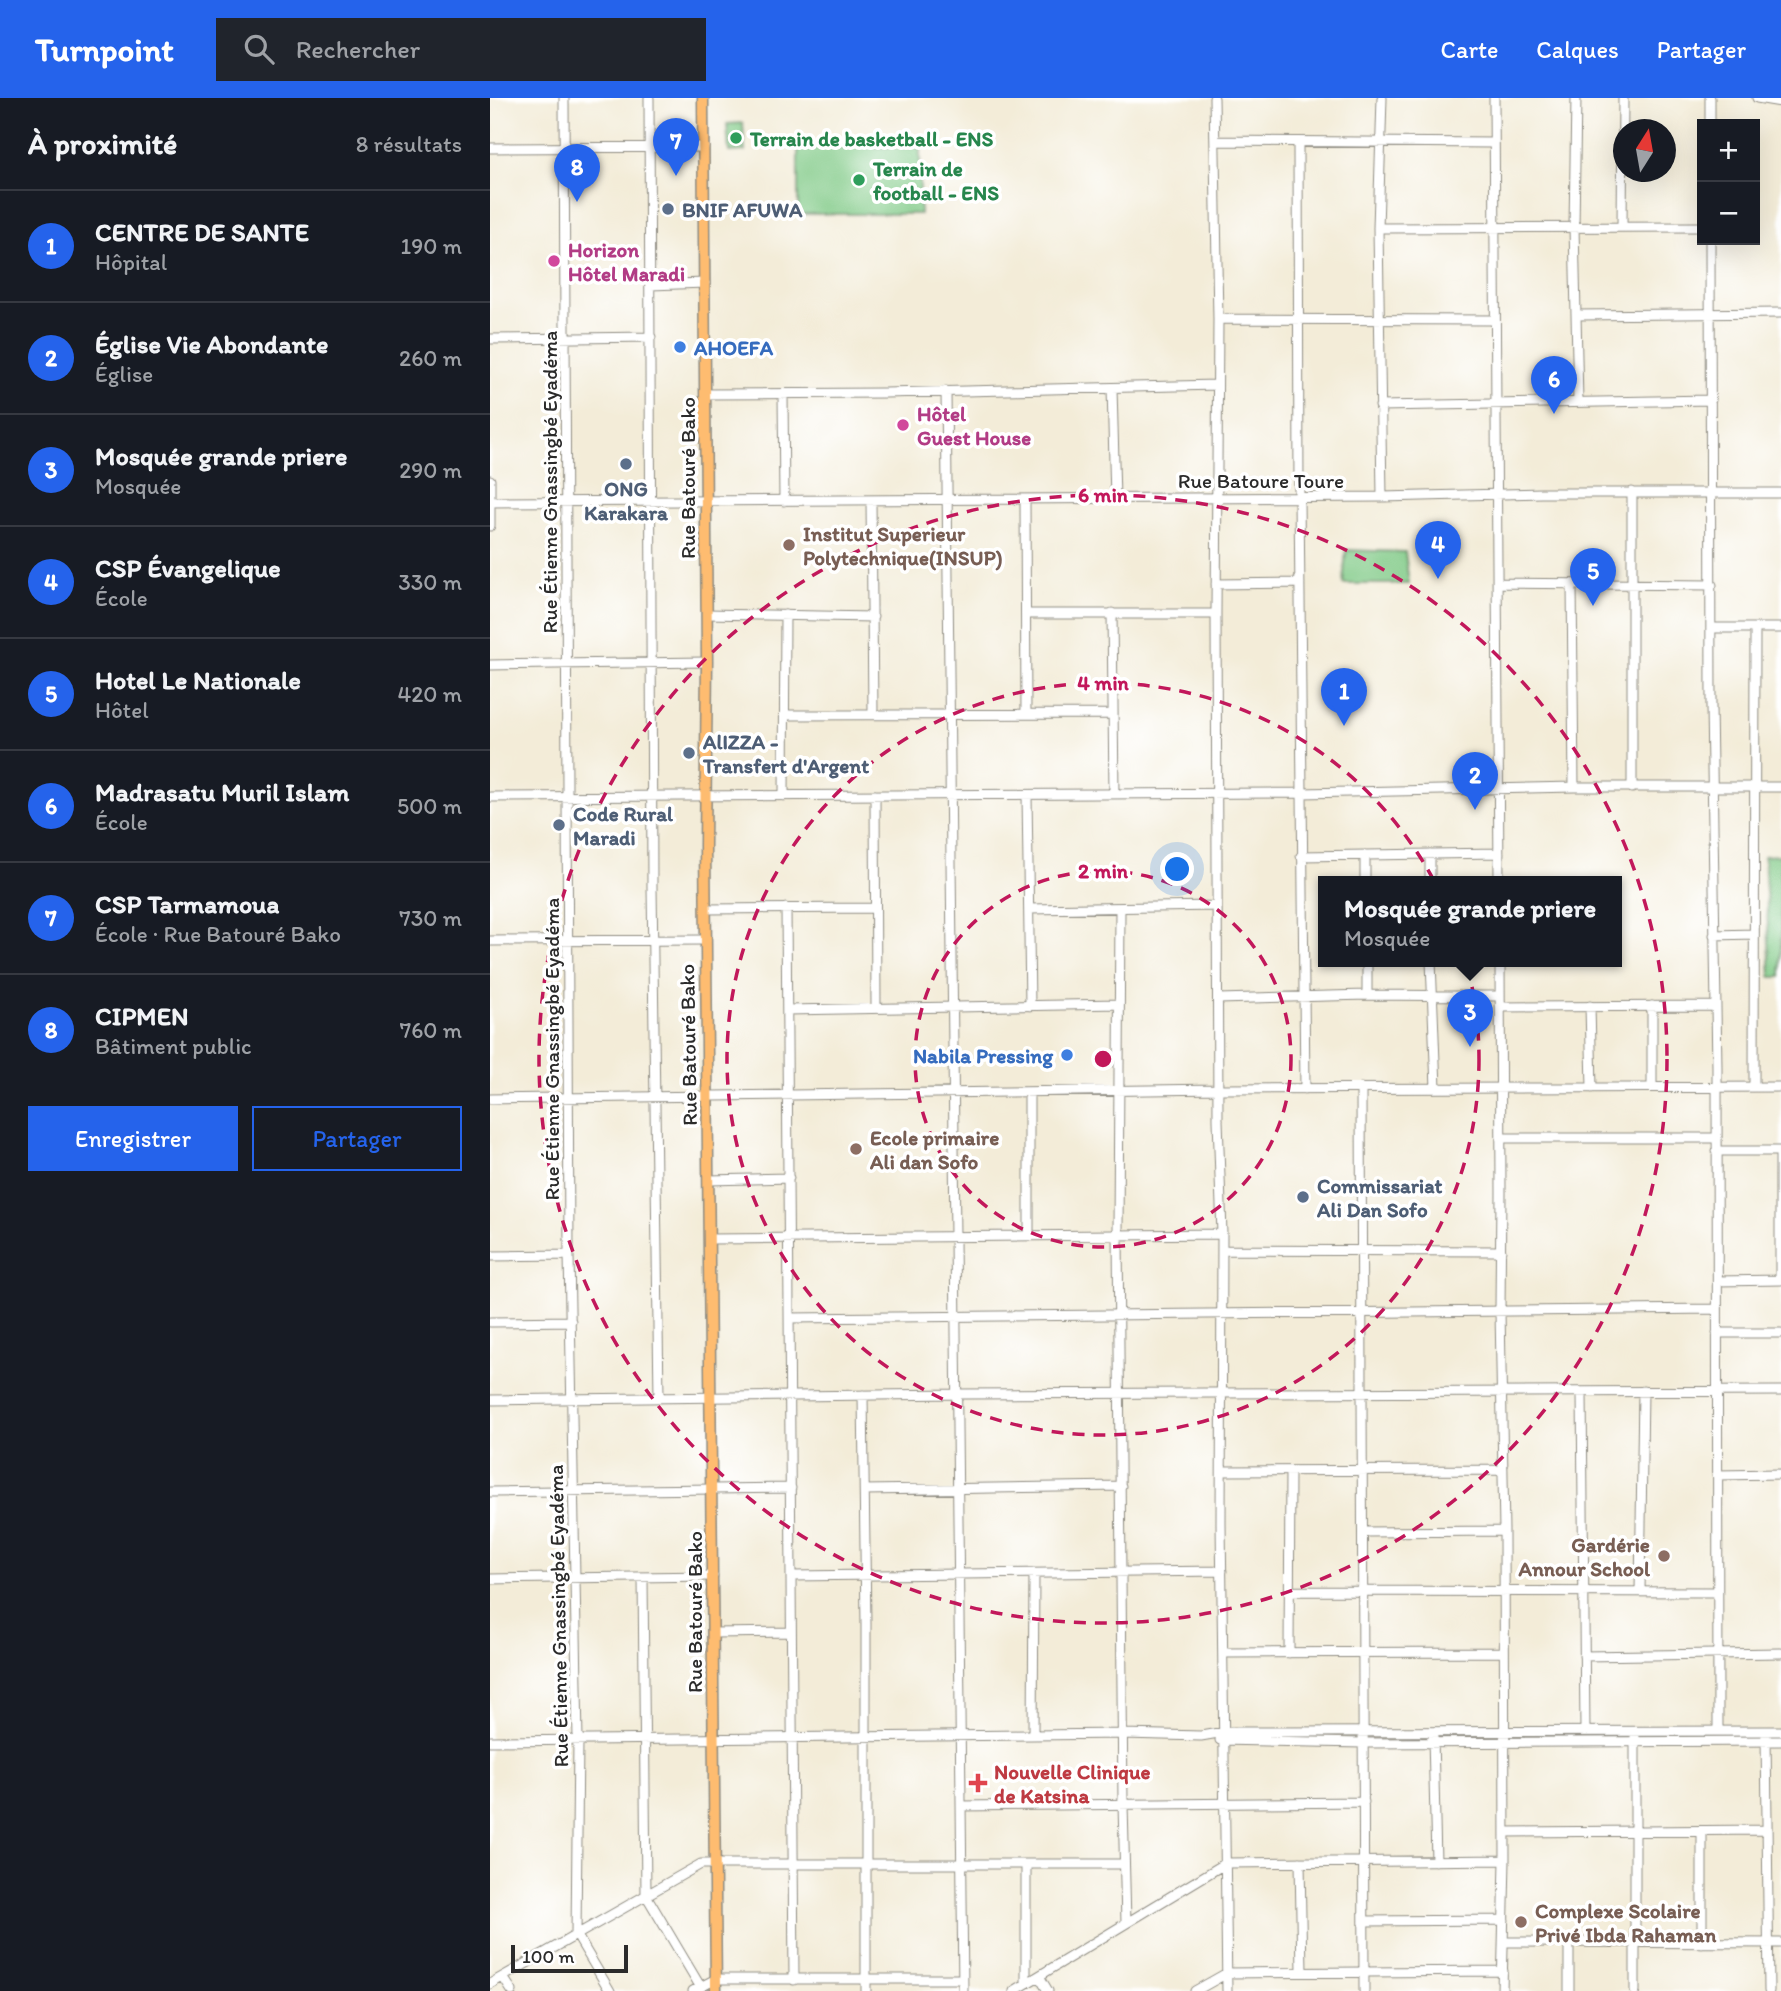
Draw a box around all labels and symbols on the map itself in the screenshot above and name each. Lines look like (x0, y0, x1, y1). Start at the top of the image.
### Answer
pin: 7 (653, 118, 699, 176)
north arrow (1613, 119, 1676, 182)
place label: Terrain de basketball - ENS (749, 126, 993, 151)
marker: Terrain de basketball - ENS (728, 130, 744, 146)
pin: 8 (554, 144, 600, 202)
place label: Terrain de football - ENS (872, 156, 999, 205)
marker: Terrain de football - ENS (851, 172, 867, 188)
place label: BNIF AFUWA (682, 197, 803, 222)
marker: BNIF AFUWA (660, 201, 676, 217)
place label: Horizon Hôtel Maradi (568, 237, 685, 286)
marker: Horizon Hôtel Maradi (546, 253, 562, 269)
street label: Rue Étienne Gnassingbé Eyadéma (537, 331, 562, 633)
place label: AHOEFA (693, 335, 774, 360)
marker: AHOEFA (672, 339, 688, 355)
pin: 6 (1531, 356, 1577, 414)
street label: Rue Batouré Bako (675, 397, 700, 559)
place label: Hôtel Guest House (917, 401, 1031, 450)
marker: Hôtel Guest House (895, 417, 911, 433)
marker: ONG Karakara (618, 456, 634, 472)
street label: Rue Batoure Toure (1178, 468, 1344, 493)
place label: ONG Karakara (584, 476, 669, 525)
text: 6 min (1078, 482, 1129, 507)
place label: Institut Superieur Polytechnique(INSUP) (803, 521, 1003, 571)
pin: 4 (1415, 521, 1461, 579)
marker: Institut Superieur Polytechnique(INSUP) (781, 537, 797, 553)
pin: 5 (1570, 548, 1616, 606)
pin: 1 (1321, 668, 1367, 726)
text: 4 min (1077, 670, 1130, 695)
place label: AlIZZA - Transfert d'Argent (702, 729, 869, 779)
marker: AlIZZA - Transfert d'Argent (681, 745, 697, 761)
pin: 2 (1452, 752, 1498, 810)
place label: Code Rural Maradi (573, 801, 674, 850)
marker: Code Rural Maradi (551, 817, 567, 833)
your location (1160, 852, 1194, 886)
text: 2 min (1078, 858, 1129, 883)
street label: Rue Étienne Gnassingbé Eyadéma (539, 898, 564, 1200)
street label: Rue Batouré Bako (674, 964, 702, 1126)
pin: 3 (1447, 989, 1493, 1047)
place label: Nabila Pressing (913, 1043, 1054, 1069)
marker: Nabila Pressing (1059, 1047, 1075, 1063)
centre of rings (1091, 1047, 1115, 1071)
place label: Ecole primaire Ali dan Sofo (869, 1125, 999, 1174)
marker: Ecole primaire Ali dan Sofo (848, 1141, 864, 1157)
place label: Commissariat Ali Dan Sofo (1316, 1173, 1443, 1222)
marker: Commissariat Ali Dan Sofo (1295, 1189, 1311, 1205)
street label: Rue Étienne Gnassingbé Eyadéma (543, 1464, 573, 1768)
street label: Rue Batouré Bako (682, 1531, 707, 1693)
place label: Gardérie Annour School (1517, 1532, 1651, 1581)
marker: Gardérie Annour School (1656, 1548, 1672, 1564)
place label: Nouvelle Clinique de Katsina (994, 1759, 1151, 1808)
marker: Nouvelle Clinique de Katsina (968, 1773, 988, 1793)
place label: Complexe Scolaire Privé Ibda Rahaman (1535, 1898, 1717, 1947)
marker: Complexe Scolaire Privé Ibda Rahaman (1513, 1914, 1529, 1930)
scale bar (511, 1942, 628, 1974)

